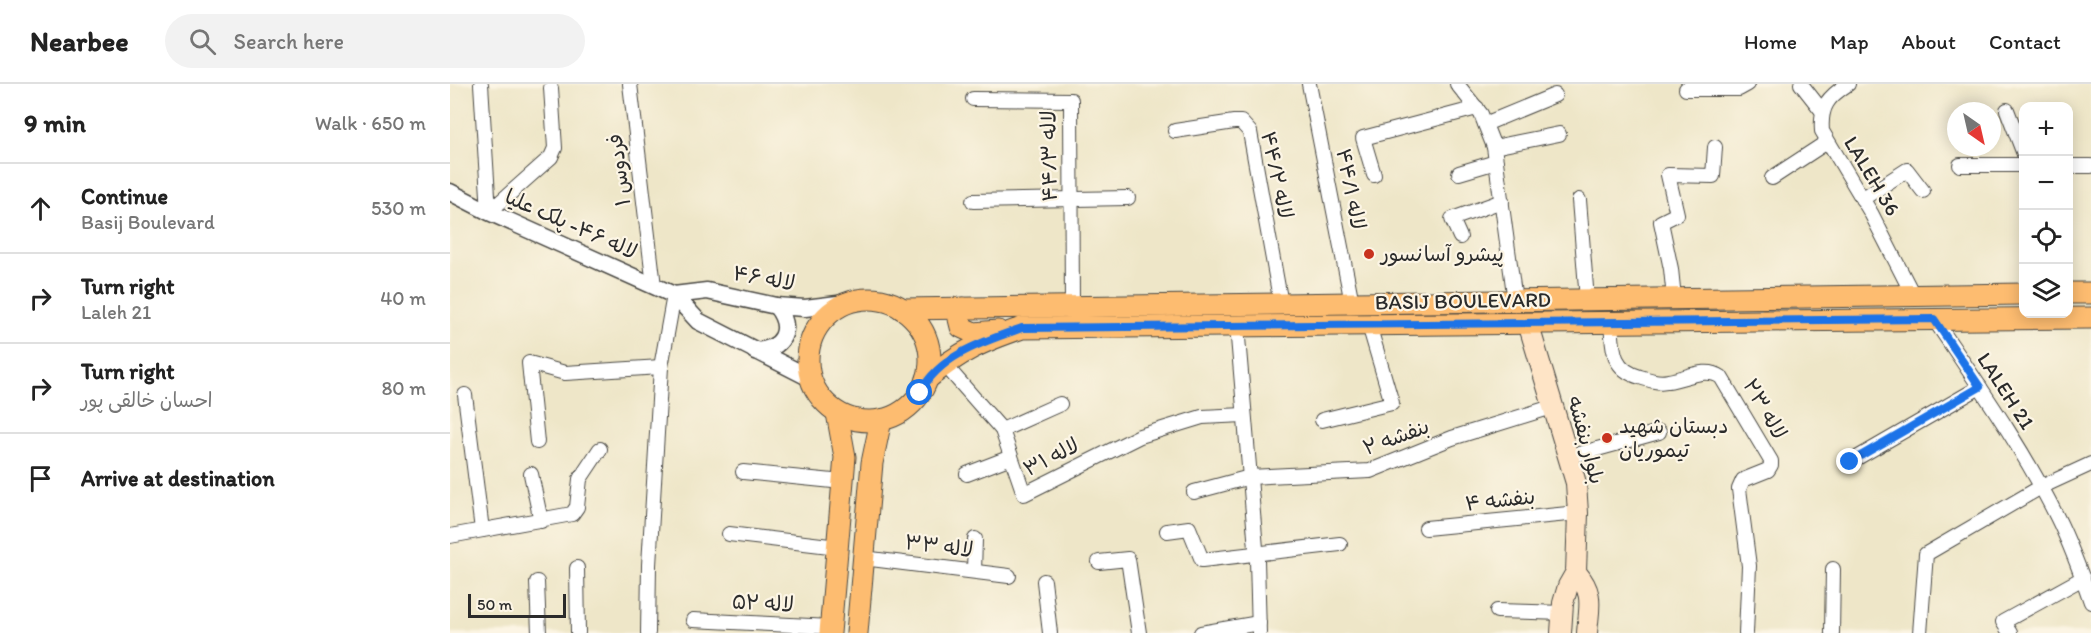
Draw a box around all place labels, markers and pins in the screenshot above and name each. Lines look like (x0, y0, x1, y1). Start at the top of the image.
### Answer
place label: پیشرو آسانسور (1379, 241, 1504, 267)
marker: پیشرو آسانسور (1362, 247, 1376, 261)
place label: دبستان شهید تیموریان (1619, 413, 1728, 463)
marker: دبستان شهید تیموریان (1600, 431, 1614, 445)

